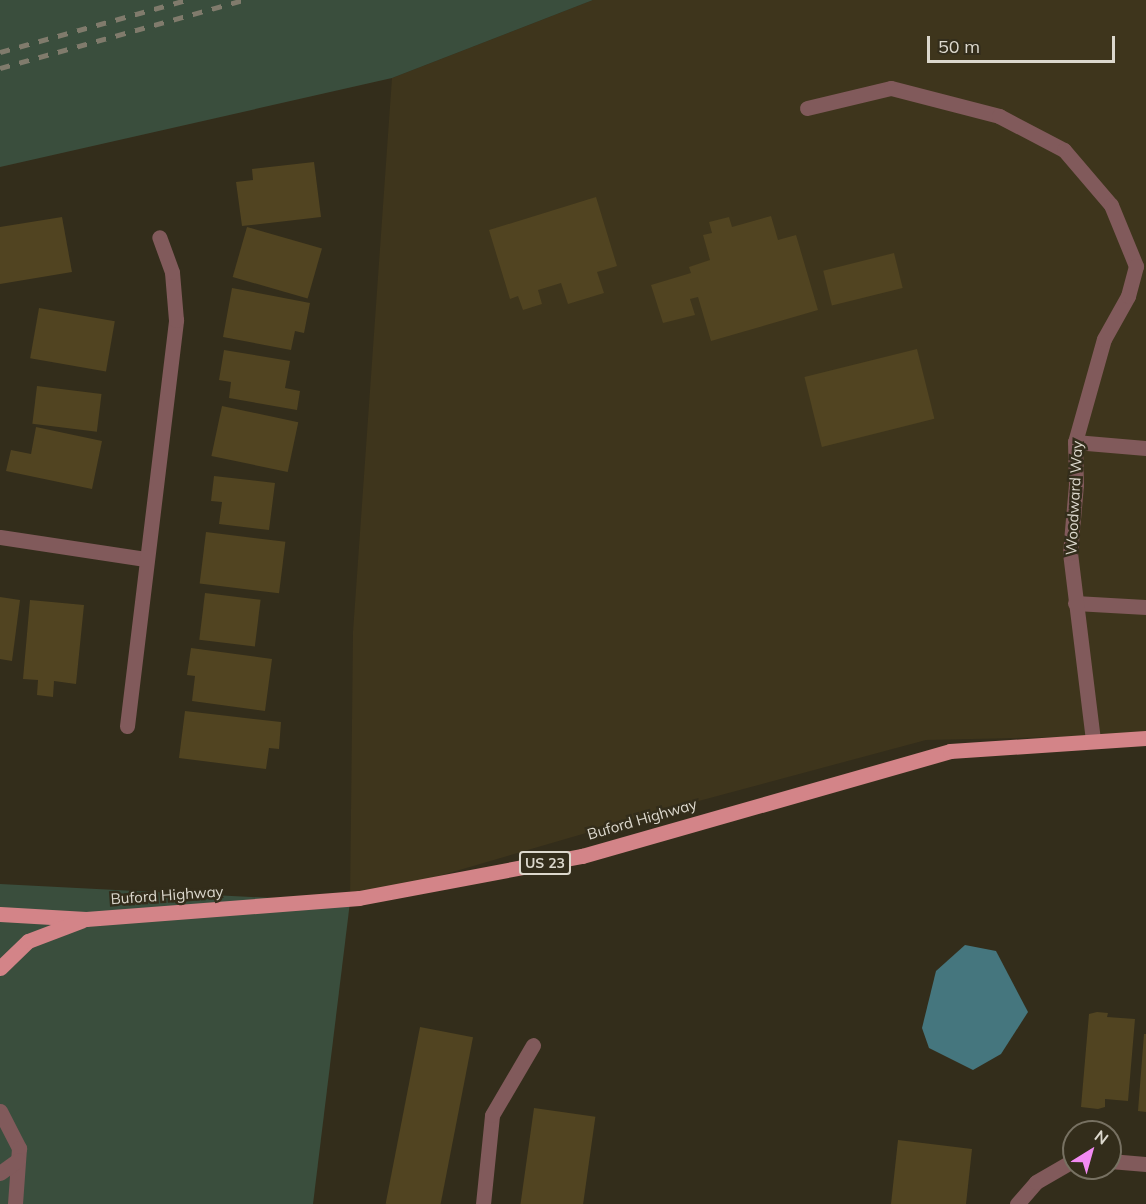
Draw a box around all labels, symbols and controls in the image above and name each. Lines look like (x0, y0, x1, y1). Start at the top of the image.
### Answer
scale bar (930, 24, 1118, 62)
text: 50 m (938, 35, 980, 58)
street label: Woodward Way (1062, 440, 1086, 556)
street label: Buford Highway (585, 795, 699, 843)
road number: US 23 (518, 852, 572, 874)
street label: Buford Highway (110, 882, 224, 908)
north arrow (1062, 1120, 1122, 1180)
text: N (1091, 1126, 1112, 1149)

